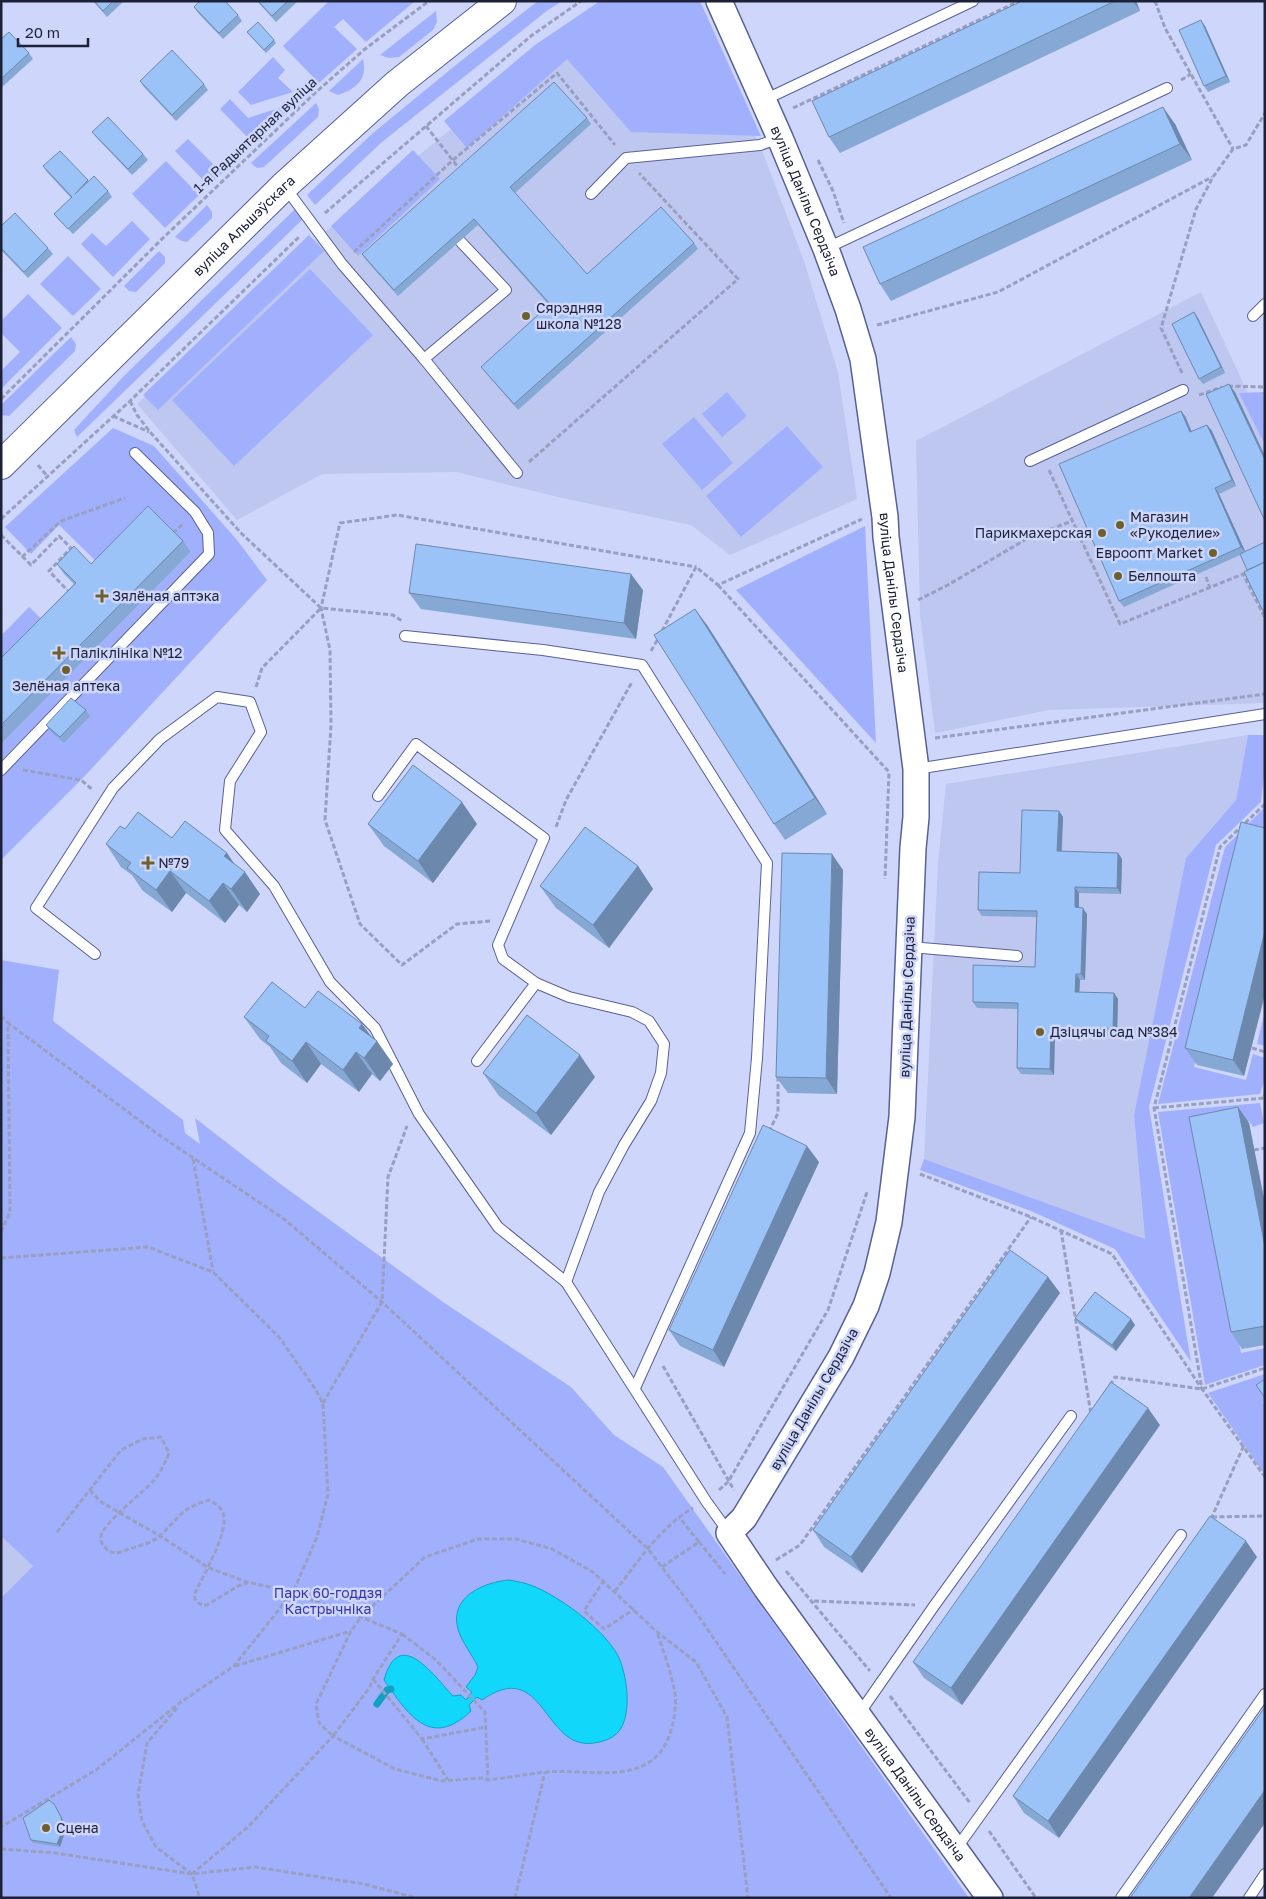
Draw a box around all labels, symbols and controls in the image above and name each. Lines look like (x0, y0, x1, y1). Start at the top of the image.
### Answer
scale bar (18, 15, 88, 47)
text: 20 m (25, 23, 60, 41)
street label: 1-я Радыятарная вуліца (190, 73, 320, 196)
street label: вуліца Данілы Сердзіча (768, 123, 844, 279)
street label: вуліца Альшэўскага (189, 171, 298, 279)
place label: Сярэдняя школа №128 (536, 299, 622, 332)
marker: Сярэдняя школа №128 (520, 310, 532, 322)
place label: Магазин «Рукоделие» (1130, 508, 1220, 541)
street label: вуліца Данілы Сердзіча (876, 511, 912, 674)
marker: Магазин «Рукоделие» (1114, 519, 1126, 531)
place label: Парикмахерская (975, 524, 1092, 541)
marker: Парикмахерская (1096, 527, 1108, 539)
place label: Евроопт Market (1096, 544, 1203, 561)
marker: Евроопт Market (1207, 547, 1219, 559)
place label: Белпошта (1128, 567, 1196, 584)
marker: Белпошта (1112, 570, 1124, 582)
place label: Зялёная аптэка (112, 587, 220, 604)
marker: Зялёная аптэка (96, 590, 108, 602)
place label: Паліклініка №12 (70, 644, 182, 661)
marker: Паліклініка №12 (52, 646, 66, 660)
marker: Зелёная аптека (60, 664, 72, 676)
place label: Зелёная аптека (12, 677, 120, 694)
place label: №79 (158, 854, 189, 871)
marker: №79 (142, 857, 154, 869)
street label: вуліца Данілы Сердзіча (895, 916, 918, 1078)
place label: Дзіцячы сад №384 (1050, 1023, 1178, 1040)
marker: Дзіцячы сад №384 (1034, 1026, 1046, 1038)
street label: вуліца Данілы Сердзіча (766, 1325, 861, 1473)
park label: Парк 60-годдзя Кастрычніка (274, 1584, 382, 1617)
street label: вуліца Данілы Сердзіча (861, 1724, 970, 1864)
place label: Сцена (56, 1819, 99, 1836)
marker: Сцена (40, 1822, 52, 1834)

